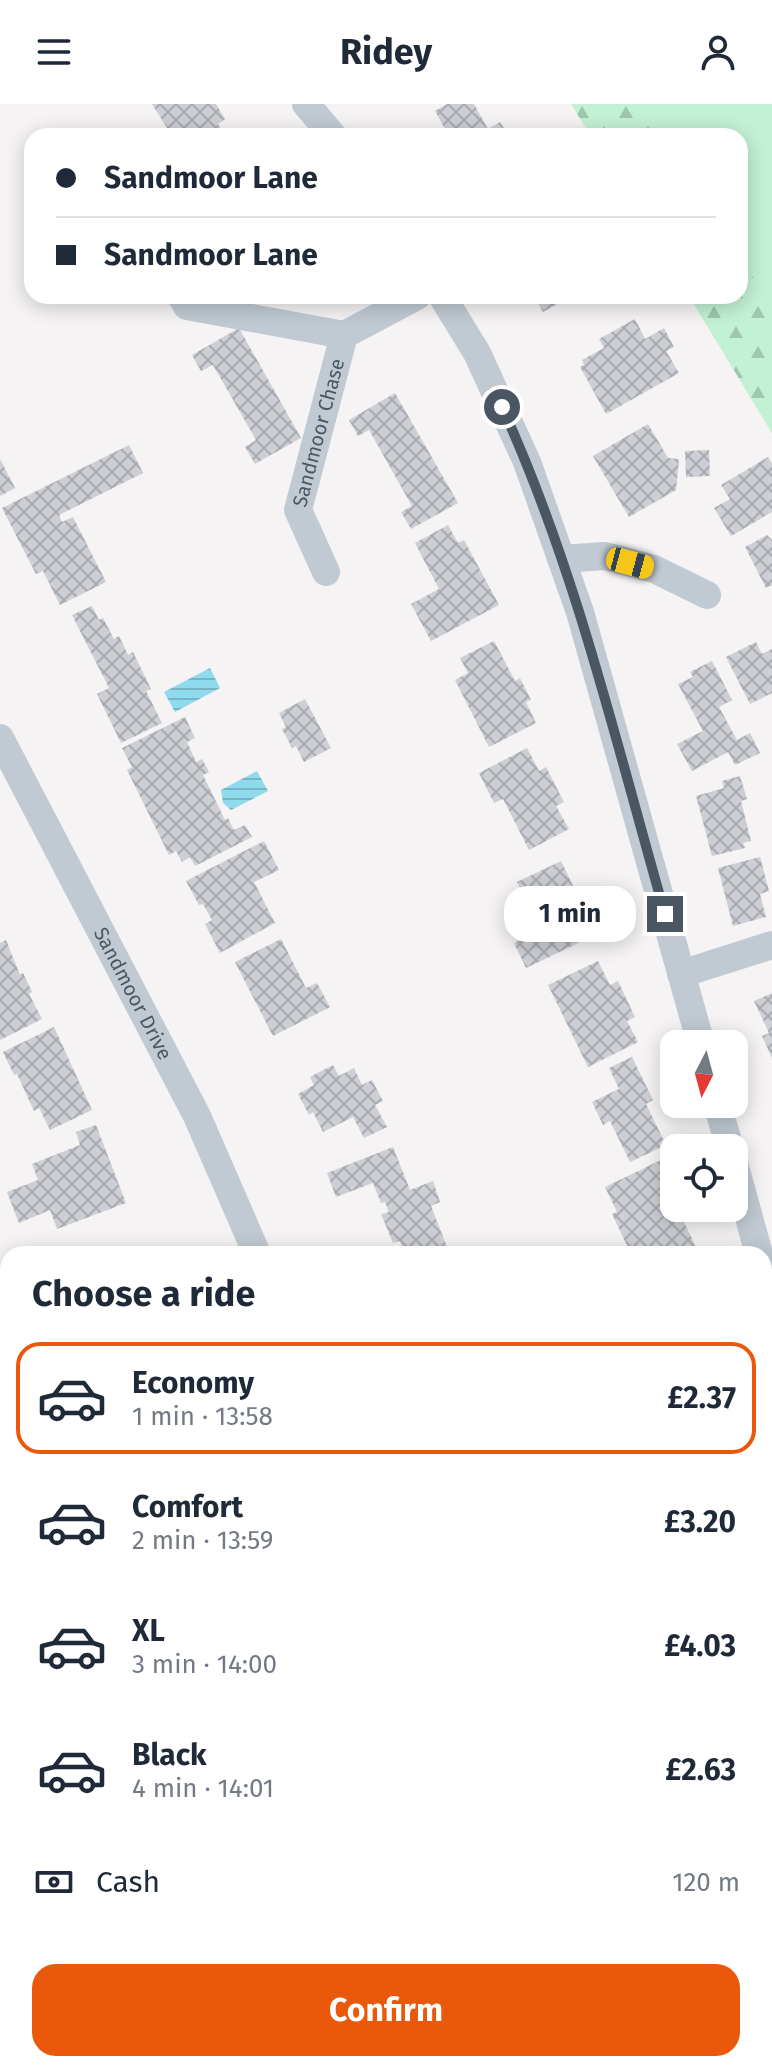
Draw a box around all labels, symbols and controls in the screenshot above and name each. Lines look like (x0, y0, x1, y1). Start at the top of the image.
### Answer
icon: menu (32, 30, 76, 74)
text: Ridey (340, 30, 432, 74)
icon: person (696, 30, 740, 74)
text: Sandmoor Lane (104, 160, 318, 196)
text: Sandmoor Lane (104, 237, 318, 273)
street label: Sandmoor Chase (287, 356, 349, 510)
route start (484, 389, 520, 425)
car (604, 545, 656, 581)
callout: 1 min (505, 886, 637, 942)
route end (647, 896, 683, 932)
text: 1 min (539, 898, 601, 929)
street label: Sandmoor Drive (89, 923, 177, 1064)
north arrow (660, 1030, 748, 1118)
map controls (660, 1030, 748, 1222)
button: locate (660, 1134, 748, 1222)
text: Choose a ride (32, 1272, 255, 1316)
icon: car (36, 1362, 108, 1434)
text: Economy (132, 1365, 254, 1401)
text: £2.37 (667, 1380, 736, 1416)
text: 1 min · 13:58 (132, 1401, 273, 1432)
icon: car (36, 1486, 108, 1558)
text: Comfort (132, 1489, 243, 1525)
text: £3.20 (664, 1504, 736, 1540)
text: 2 min · 13:59 (132, 1525, 274, 1556)
icon: car (36, 1610, 108, 1682)
text: XL (132, 1613, 165, 1649)
text: £4.03 (664, 1628, 736, 1664)
text: 3 min · 14:00 (132, 1649, 277, 1680)
icon: car (36, 1734, 108, 1806)
text: Black (132, 1737, 207, 1773)
text: £2.63 (665, 1752, 736, 1788)
text: 4 min · 14:01 (132, 1773, 274, 1804)
icon: cash (32, 1860, 76, 1904)
text: Cash (96, 1864, 160, 1900)
text: 120 m (672, 1867, 740, 1898)
button: Confirm (32, 1964, 740, 2056)

